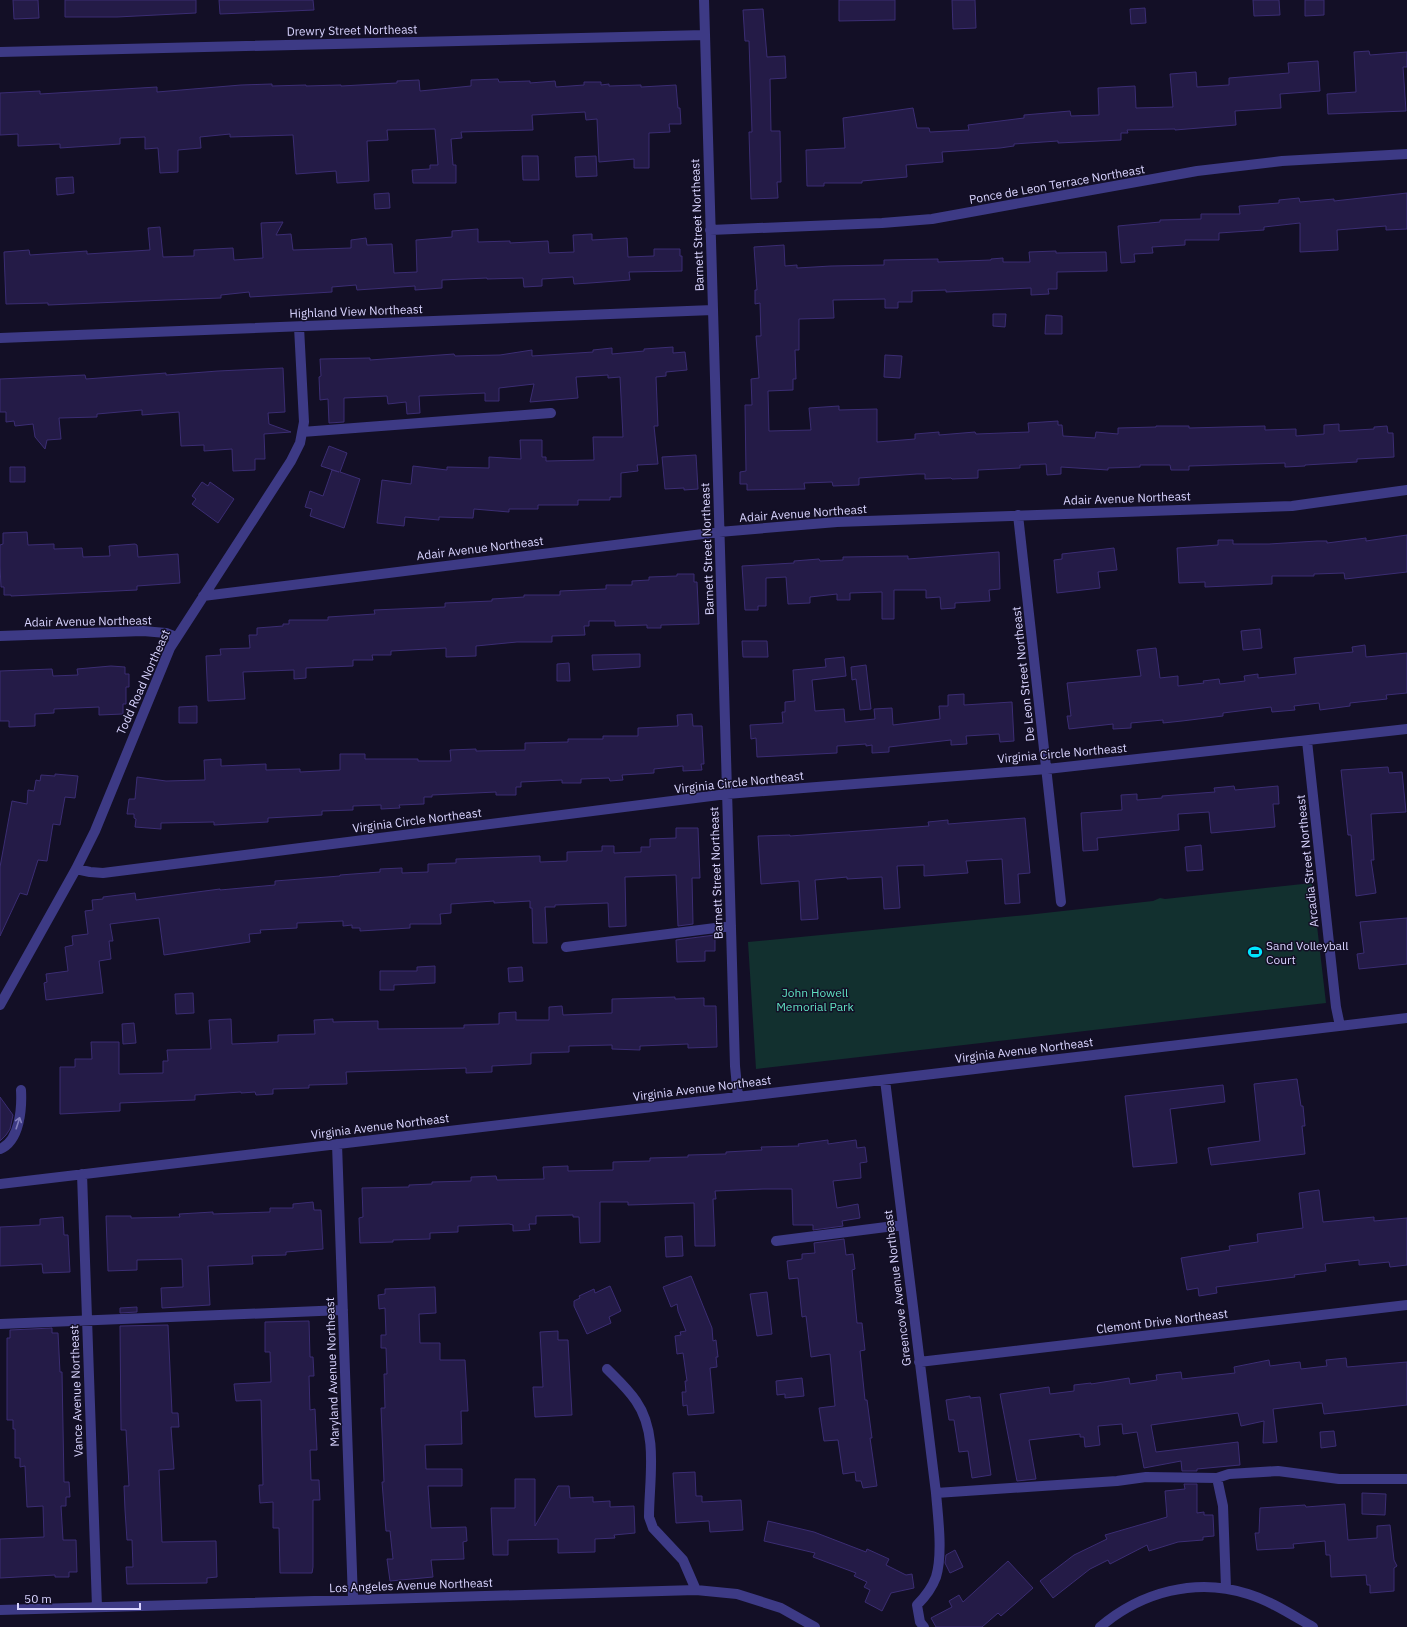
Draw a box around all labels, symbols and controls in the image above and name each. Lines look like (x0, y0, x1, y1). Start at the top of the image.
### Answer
street label: Drewry Street Northeast (286, 21, 418, 39)
street label: Barnett Street Northeast (687, 158, 707, 292)
street label: Ponce de Leon Terrace Northeast (968, 161, 1146, 207)
street label: Highland View Northeast (289, 301, 423, 321)
street label: Barnett Street Northeast (697, 482, 717, 616)
street label: Adair Avenue Northeast (1063, 488, 1191, 508)
street label: Adair Avenue Northeast (739, 501, 867, 525)
street label: Adair Avenue Northeast (416, 533, 544, 563)
street label: De Leon Street Northeast (1008, 606, 1038, 742)
street label: Adair Avenue Northeast (24, 612, 152, 630)
street label: Todd Road Northeast (113, 627, 173, 737)
street label: Virginia Circle Northeast (997, 740, 1127, 766)
street label: Virginia Circle Northeast (674, 768, 804, 796)
street label: Arcadia Street Northeast (1293, 794, 1321, 928)
street label: Virginia Circle Northeast (352, 805, 482, 835)
street label: Barnett Street Northeast (706, 806, 726, 940)
place label: Sand Volleyball Court (1266, 938, 1348, 967)
sports icon: Sand Volleyball Court (1247, 944, 1263, 960)
park label: John Howell Memorial Park (776, 985, 855, 1014)
street label: Virginia Avenue Northeast (954, 1034, 1094, 1066)
street label: Virginia Avenue Northeast (632, 1072, 772, 1104)
street label: Virginia Avenue Northeast (310, 1110, 450, 1142)
one-way arrow (15, 1116, 22, 1129)
street label: Greencove Avenue Northeast (880, 1209, 914, 1367)
street label: Maryland Avenue Northeast (322, 1297, 342, 1447)
street label: Clemont Drive Northeast (1095, 1305, 1229, 1337)
street label: Vance Avenue Northeast (66, 1325, 86, 1457)
street label: Los Angeles Avenue Northeast (329, 1575, 493, 1595)
scale bar (18, 1585, 140, 1611)
text: 50 m (24, 1591, 52, 1606)

